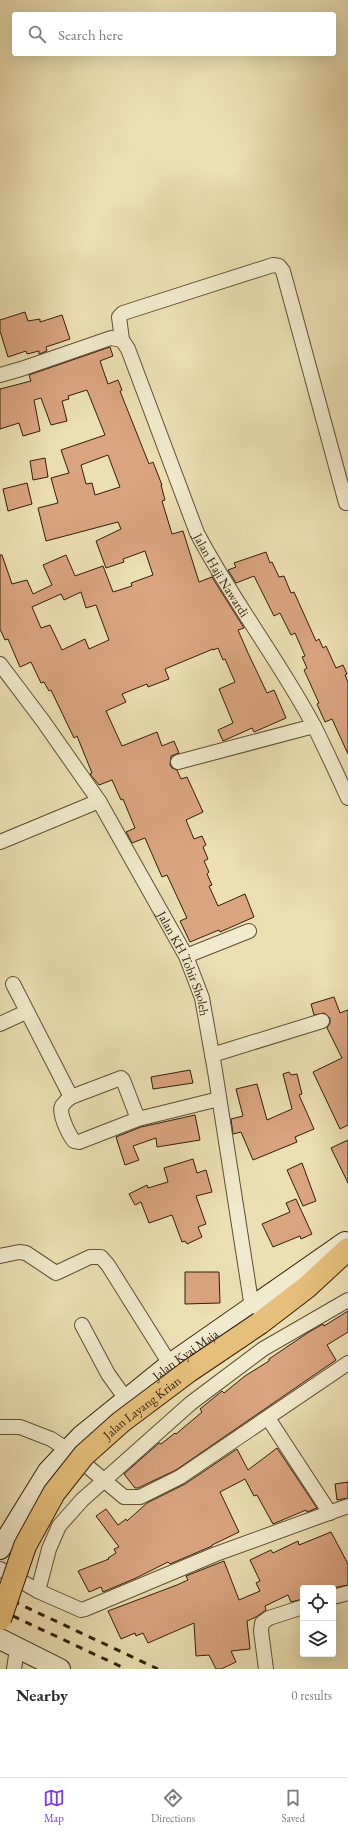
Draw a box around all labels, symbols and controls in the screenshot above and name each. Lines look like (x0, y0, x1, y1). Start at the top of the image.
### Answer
search box (12, 12, 336, 56)
icon: search (26, 23, 48, 45)
text: Search here (58, 25, 123, 44)
street label: Jalan Haji Nawardi (189, 529, 253, 620)
street label: Jalan KH Tohir Sholeh (153, 907, 214, 1018)
street label: Jalan Kyai Maja (148, 1324, 222, 1384)
street label: Jalan Layang Krian (98, 1372, 184, 1443)
map controls (300, 1585, 336, 1657)
button: locate (300, 1585, 336, 1621)
button: layers (300, 1621, 336, 1657)
text: Nearby (16, 1684, 68, 1706)
text: 0 results (291, 1687, 332, 1704)
tab: Map (43, 1787, 65, 1825)
tab: Directions (151, 1787, 195, 1825)
tab: Saved (281, 1787, 305, 1825)

